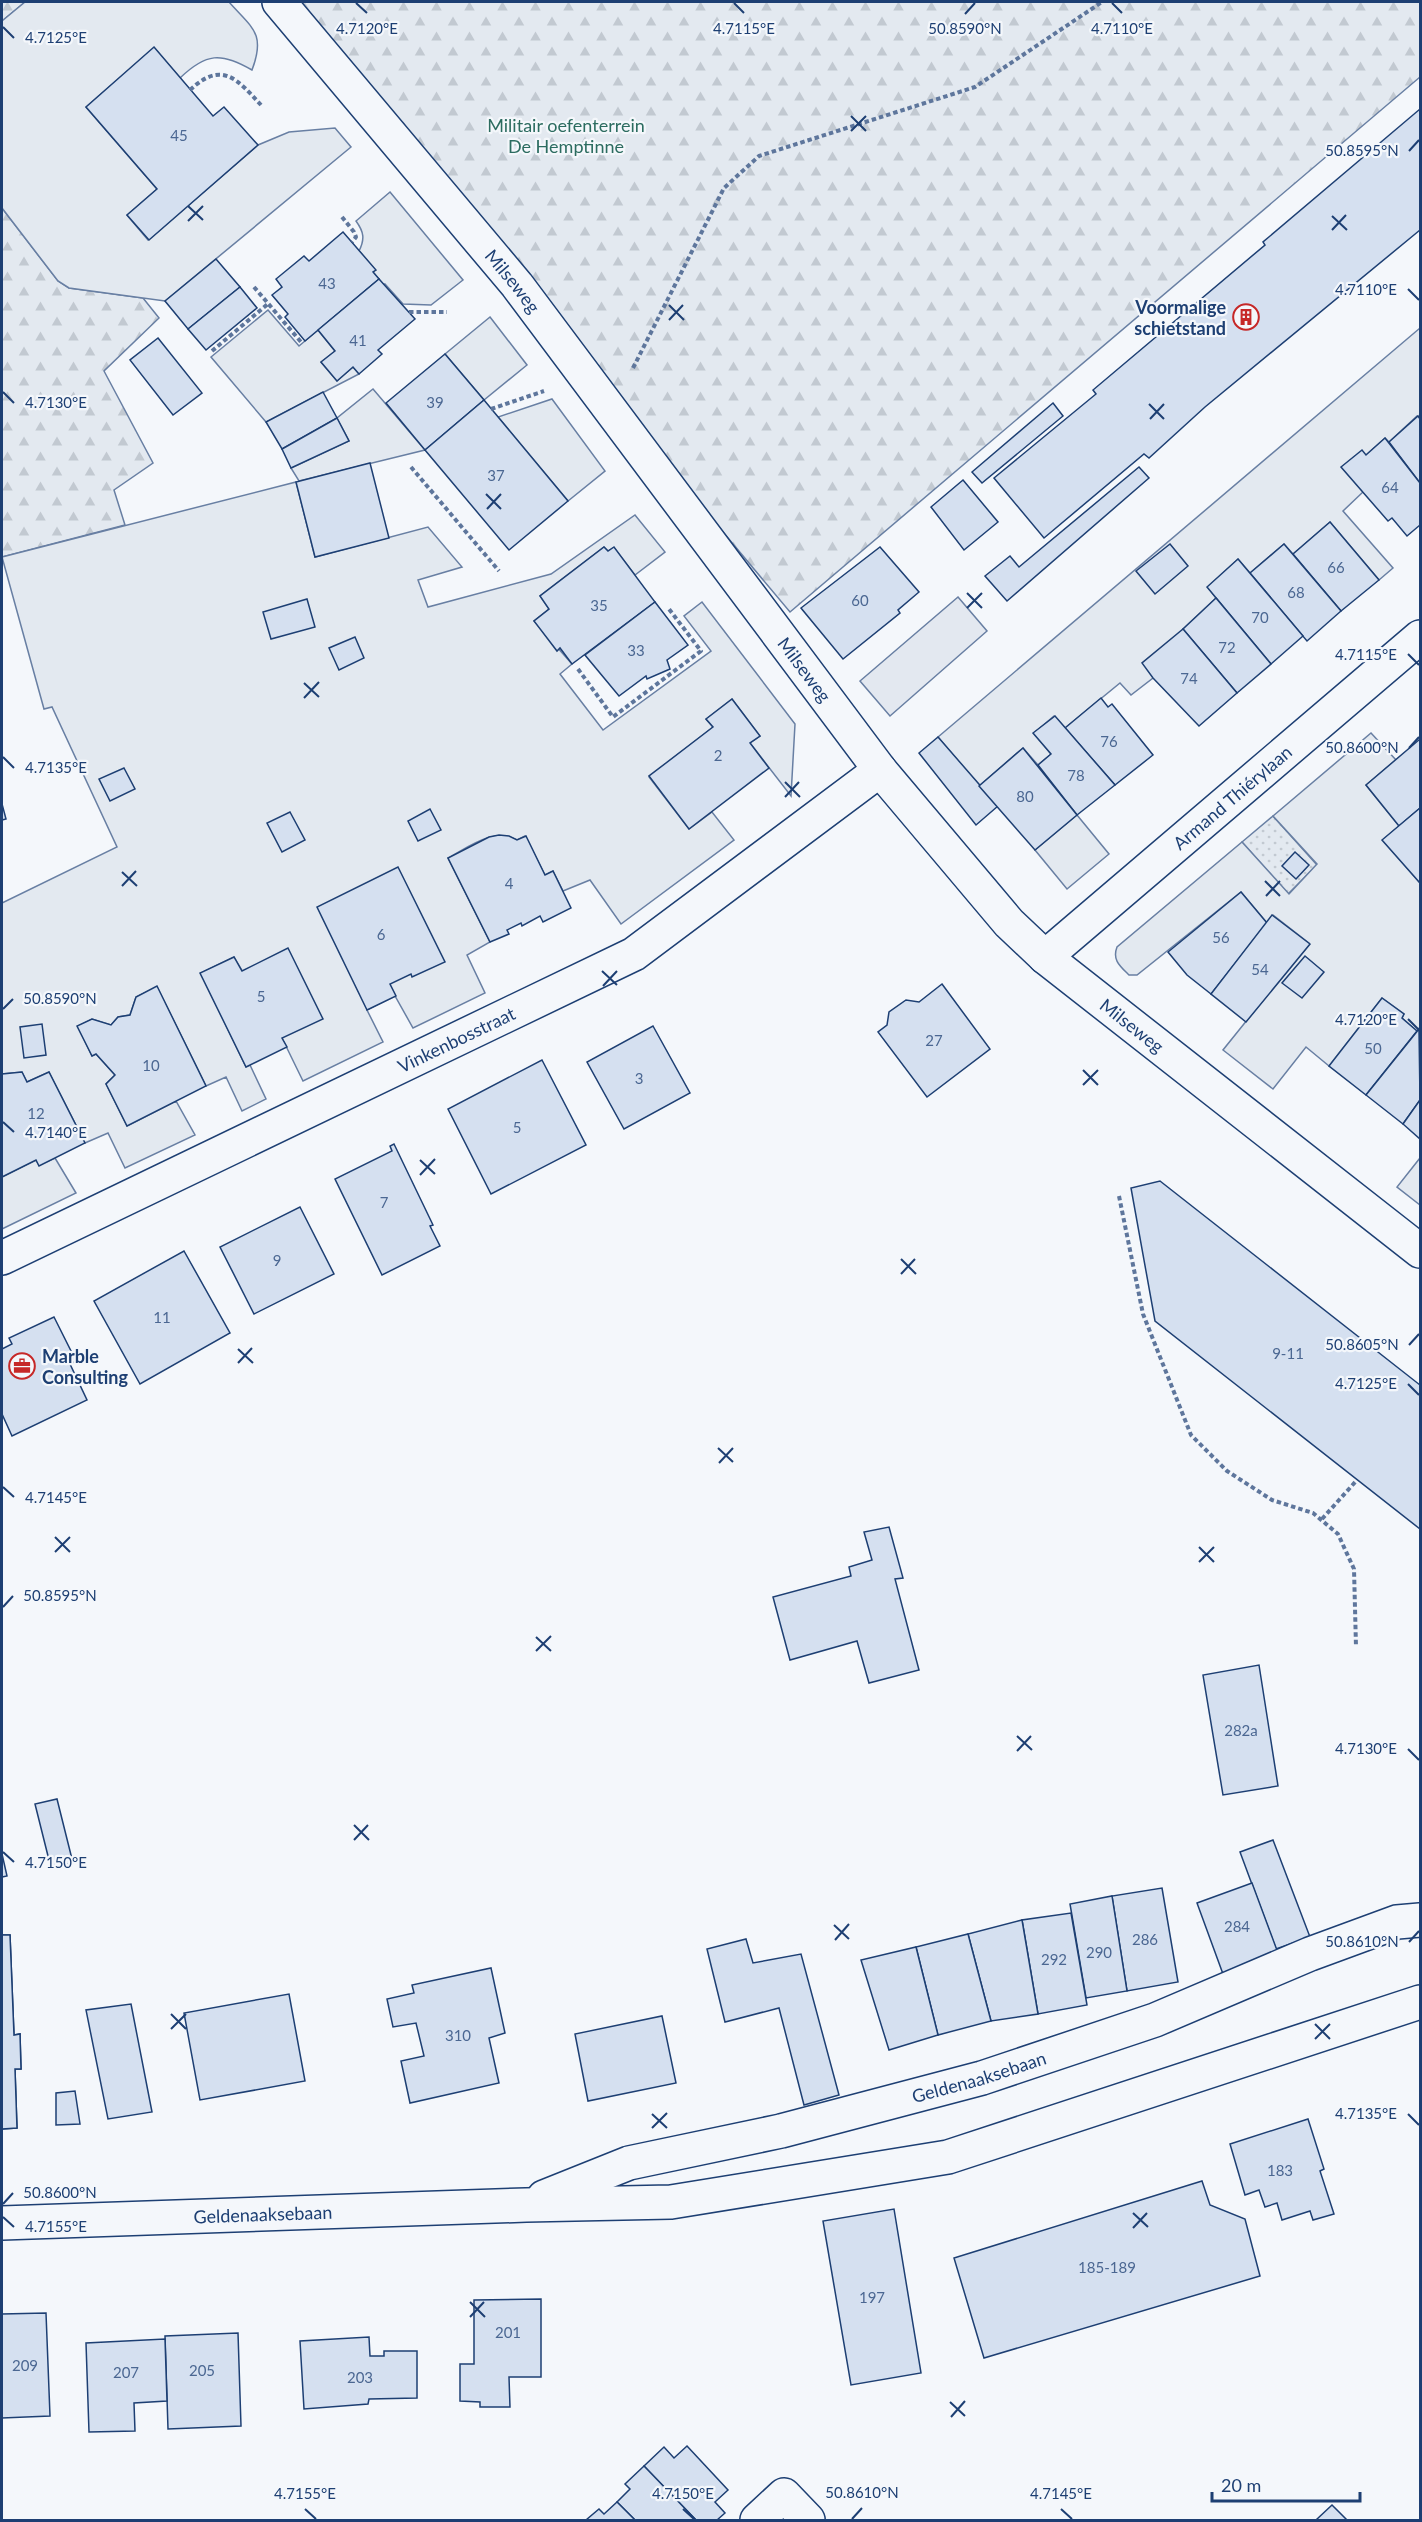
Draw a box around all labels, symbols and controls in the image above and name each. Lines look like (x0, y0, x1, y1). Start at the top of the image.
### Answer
text: 4.7120°E (336, 19, 398, 37)
text: 4.7115°E (713, 19, 775, 37)
text: 50.8590°N (928, 19, 1002, 37)
text: 4.7110°E (1091, 19, 1153, 37)
text: 4.7125°E (25, 28, 87, 46)
park label: Militair oefenterrein De Hemptinne (487, 114, 645, 157)
house number: 45 (170, 126, 188, 144)
text: 50.8595°N (1325, 141, 1399, 159)
street label: Milseweg (481, 245, 545, 317)
house number: 43 (318, 274, 336, 292)
text: 4.7110°E (1335, 280, 1397, 298)
place label: Voormalige schietstand (1134, 296, 1226, 339)
building icon: Voormalige schietstand (1231, 302, 1261, 332)
house number: 41 (349, 331, 367, 349)
text: 4.7130°E (25, 393, 87, 411)
house number: 39 (426, 393, 444, 411)
house number: 37 (487, 466, 505, 484)
house number: 64 (1381, 478, 1399, 496)
house number: 66 (1327, 558, 1345, 576)
house number: 68 (1287, 583, 1305, 601)
house number: 60 (851, 591, 869, 609)
house number: 35 (590, 596, 608, 614)
house number: 70 (1251, 608, 1269, 626)
street label: Milseweg (773, 633, 836, 706)
house number: 72 (1218, 638, 1236, 656)
house number: 33 (627, 641, 645, 659)
text: 4.7115°E (1335, 645, 1397, 663)
house number: 74 (1180, 669, 1198, 687)
house number: 76 (1100, 732, 1118, 750)
text: 50.8600°N (1325, 738, 1399, 756)
street label: Armand Thiérylaan (1168, 741, 1296, 854)
house number: 2 (714, 746, 722, 764)
text: 4.7135°E (25, 758, 87, 776)
house number: 78 (1067, 766, 1085, 784)
house number: 80 (1016, 787, 1034, 805)
house number: 4 (505, 874, 514, 892)
house number: 6 (377, 925, 386, 943)
house number: 56 (1212, 928, 1230, 946)
house number: 54 (1251, 960, 1269, 978)
house number: 5 (257, 987, 265, 1005)
text: 50.8590°N (23, 989, 97, 1007)
street label: Milseweg (1096, 993, 1169, 1057)
street label: Vinkenbosstraat (394, 1002, 519, 1077)
text: 4.7120°E (1335, 1010, 1397, 1028)
house number: 27 (925, 1031, 943, 1049)
house number: 50 (1364, 1039, 1382, 1057)
house number: 10 (142, 1056, 160, 1074)
house number: 3 (635, 1069, 643, 1087)
house number: 12 (27, 1104, 45, 1122)
house number: 5 (513, 1118, 521, 1136)
text: 4.7140°E (25, 1123, 87, 1141)
house number: 7 (380, 1193, 389, 1211)
house number: 9 (273, 1251, 281, 1269)
house number: 11 (153, 1308, 171, 1326)
text: 50.8605°N (1325, 1335, 1399, 1353)
house number: 9-11 (1272, 1344, 1304, 1362)
place label: Marble Consulting (42, 1345, 128, 1388)
office icon: Marble Consulting (7, 1351, 37, 1381)
text: 4.7125°E (1335, 1374, 1397, 1392)
text: 4.7145°E (25, 1488, 87, 1506)
text: 50.8595°N (23, 1586, 97, 1604)
house number: 282a (1224, 1721, 1258, 1739)
text: 4.7130°E (1335, 1739, 1397, 1757)
text: 4.7150°E (25, 1853, 87, 1871)
house number: 284 (1224, 1917, 1250, 1935)
house number: 286 (1132, 1930, 1158, 1948)
text: 50.8610°N (1325, 1932, 1399, 1950)
house number: 290 (1086, 1943, 1112, 1961)
house number: 292 (1041, 1950, 1067, 1968)
house number: 310 (445, 2026, 471, 2044)
street label: Geldenaaksebaan (909, 2046, 1049, 2107)
text: 4.7135°E (1335, 2104, 1397, 2122)
house number: 183 (1267, 2161, 1293, 2179)
text: 50.8600°N (23, 2183, 97, 2201)
street label: Geldenaaksebaan (193, 2201, 333, 2227)
text: 4.7155°E (25, 2217, 87, 2235)
house number: 185-189 (1078, 2258, 1136, 2276)
house number: 197 (859, 2288, 885, 2306)
house number: 201 (495, 2323, 521, 2341)
house number: 209 (12, 2356, 38, 2374)
house number: 205 (189, 2361, 215, 2379)
house number: 207 (113, 2363, 139, 2381)
house number: 203 (347, 2368, 373, 2386)
scale bar (1212, 2465, 1360, 2503)
text: 20 m (1221, 2474, 1261, 2496)
text: 50.8610°N (825, 2483, 899, 2501)
text: 4.7155°E (274, 2484, 336, 2502)
text: 4.7150°E (652, 2484, 714, 2502)
text: 4.7145°E (1030, 2484, 1092, 2502)

